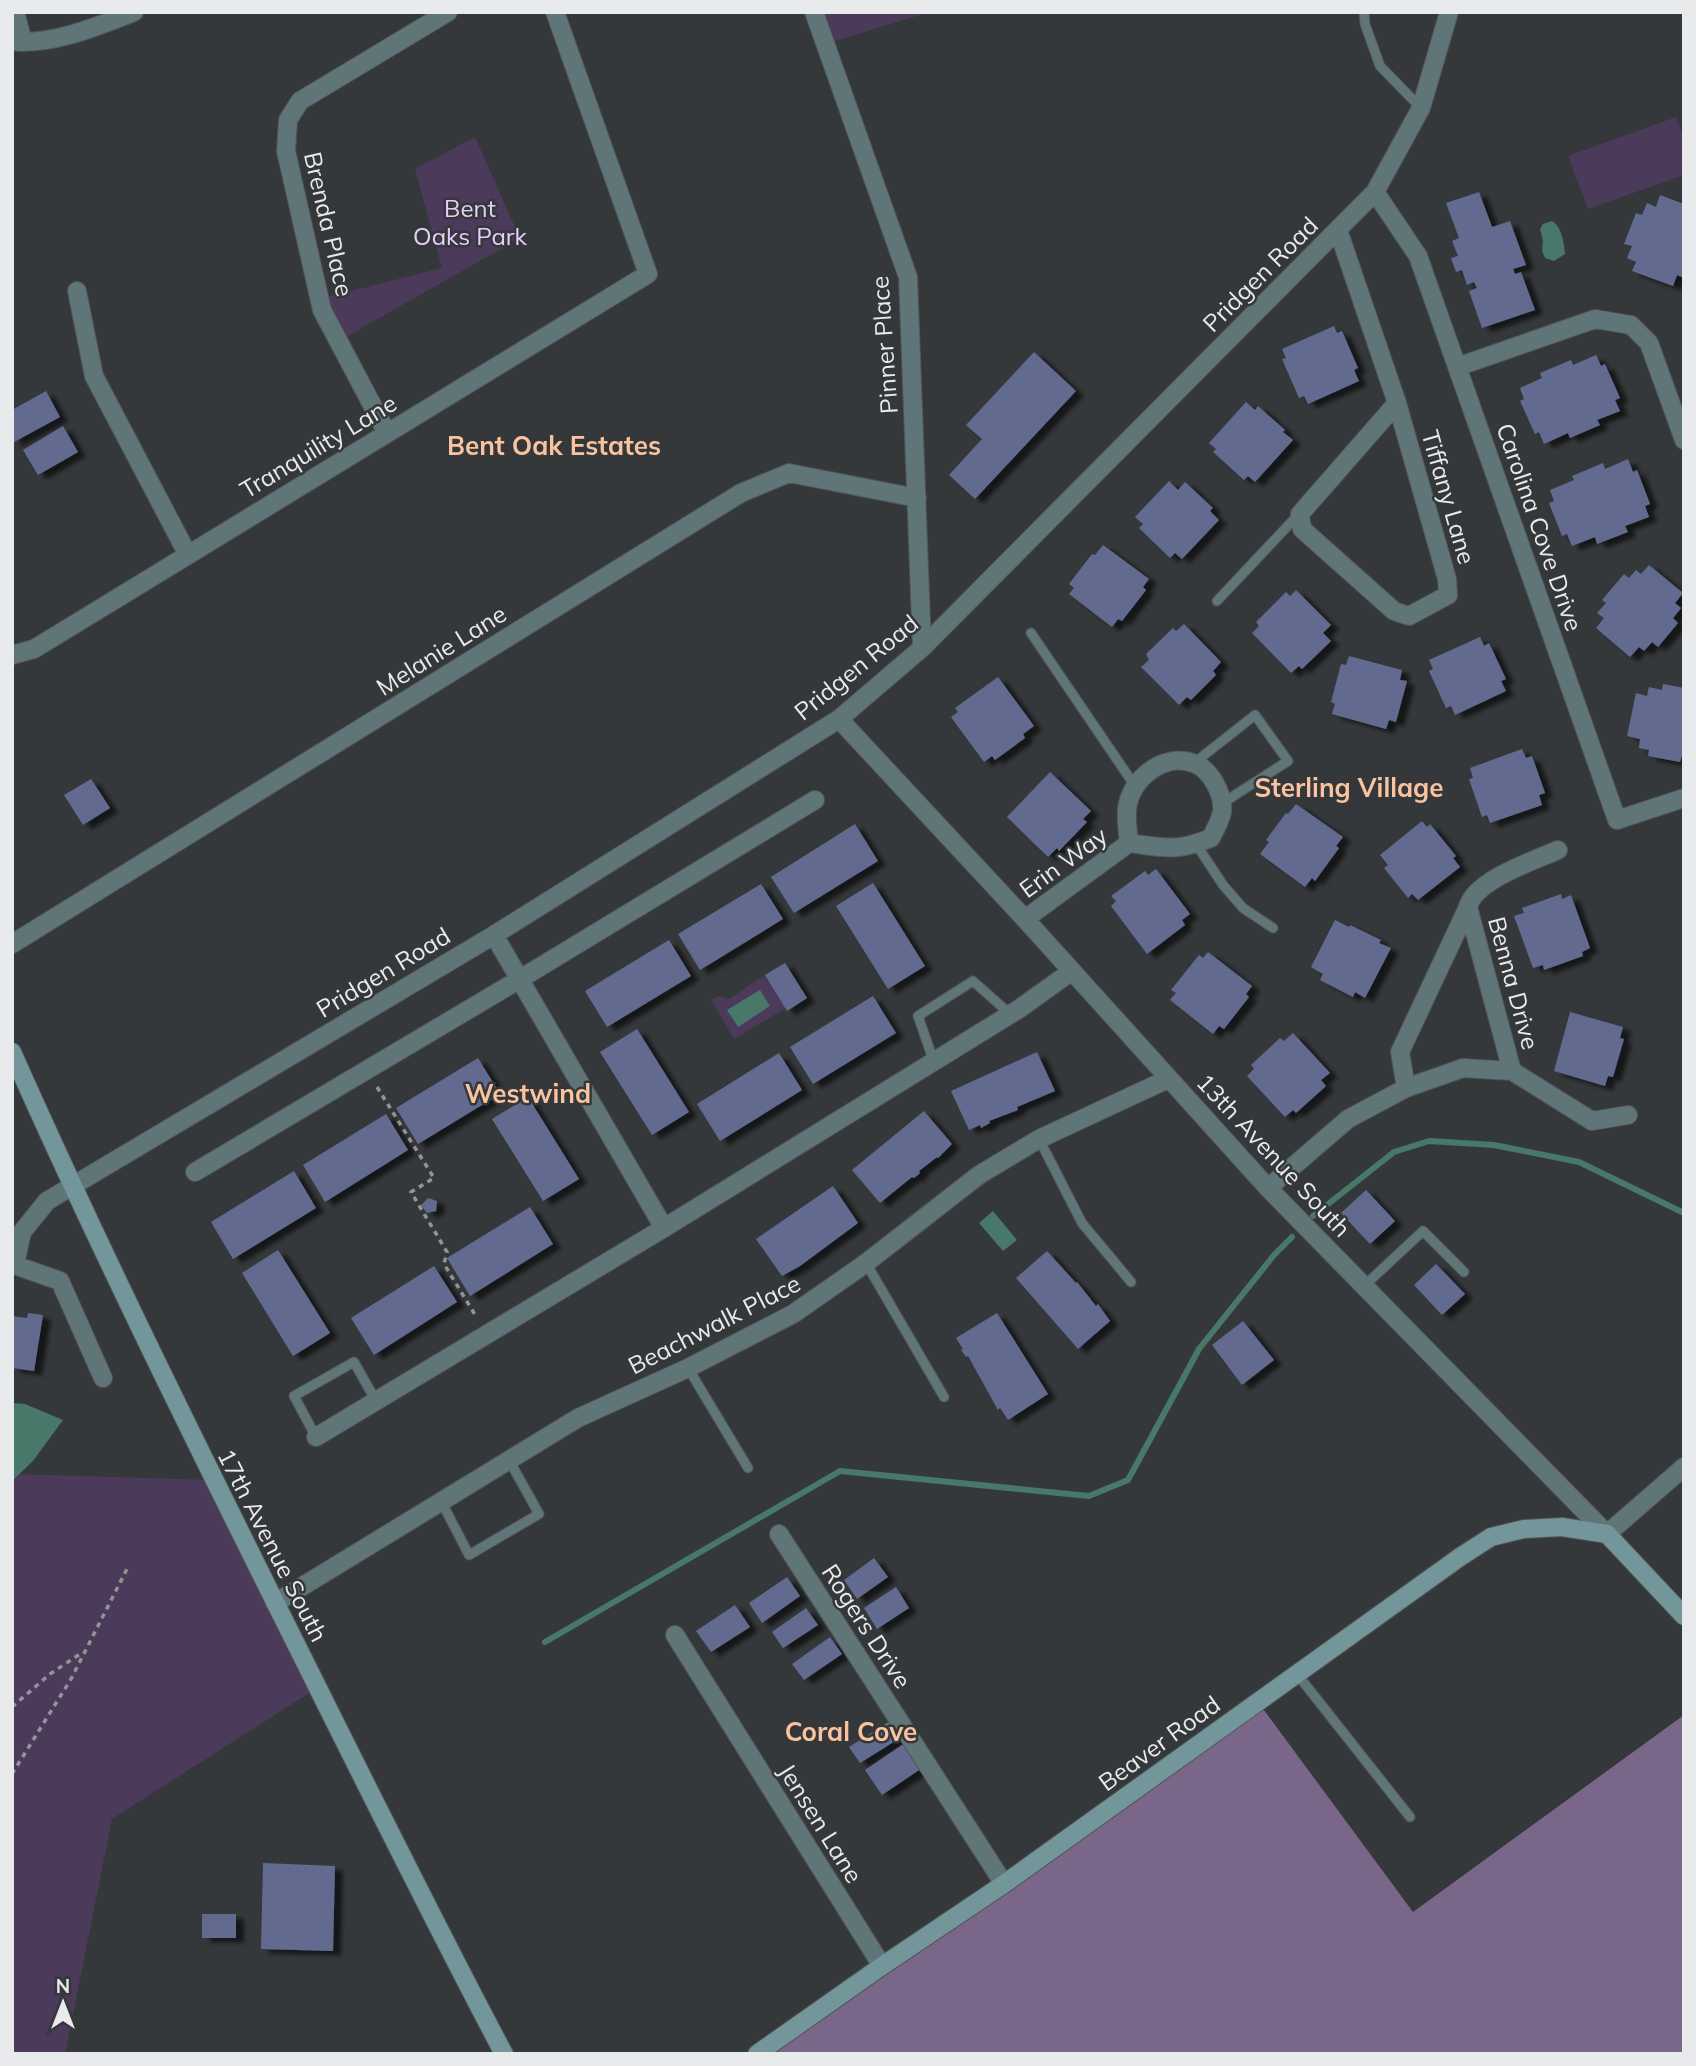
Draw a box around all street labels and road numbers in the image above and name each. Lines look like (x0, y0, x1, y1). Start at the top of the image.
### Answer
street label: Brenda Place (298, 149, 360, 299)
street label: Pridgen Road (1196, 210, 1324, 338)
street label: Pinner Place (864, 275, 904, 415)
street label: Tranquility Lane (234, 387, 402, 505)
street label: Carolina Cove Drive (1490, 419, 1590, 635)
street label: Tiffany Lane (1416, 427, 1482, 567)
street label: Melanie Lane (371, 598, 511, 702)
street label: Pridgen Road (788, 608, 924, 726)
street label: Erin Way (1013, 820, 1113, 904)
street label: Benna Drive (1482, 913, 1546, 1053)
street label: Pridgen Road (311, 920, 455, 1024)
street label: 13th Avenue South (1191, 1067, 1357, 1243)
street label: Beachwalk Place (623, 1268, 805, 1380)
street label: 17th Avenue South (211, 1444, 335, 1646)
street label: Rogers Drive (816, 1558, 918, 1694)
street label: Beaver Road (1092, 1689, 1226, 1797)
street label: Jensen Lane (773, 1758, 869, 1888)

